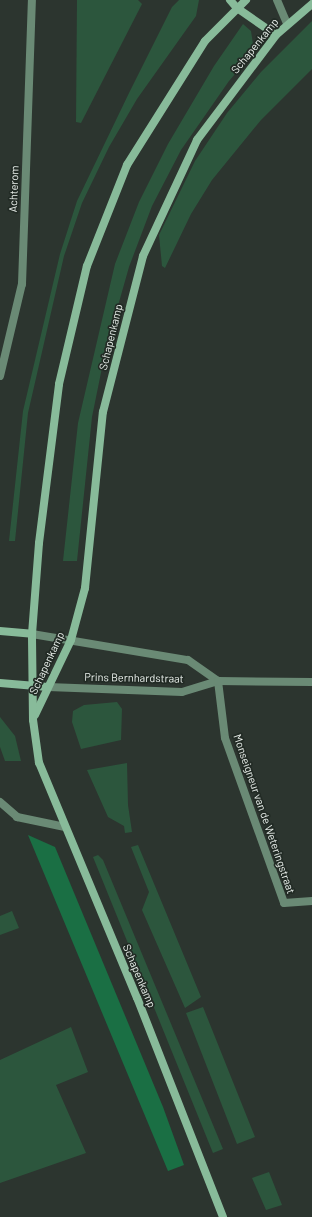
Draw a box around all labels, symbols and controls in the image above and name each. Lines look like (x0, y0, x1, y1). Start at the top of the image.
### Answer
street label: Schapenkamp (229, 16, 281, 76)
street label: Achterom (7, 165, 21, 213)
street label: Schapenkamp (96, 303, 126, 371)
street label: Schapenkamp (27, 630, 67, 696)
street label: Prins Bernhardstraat (84, 671, 184, 685)
street label: Monseigneur van de Weteringstraat (230, 732, 298, 896)
street label: Schapenkamp (120, 942, 158, 1010)

